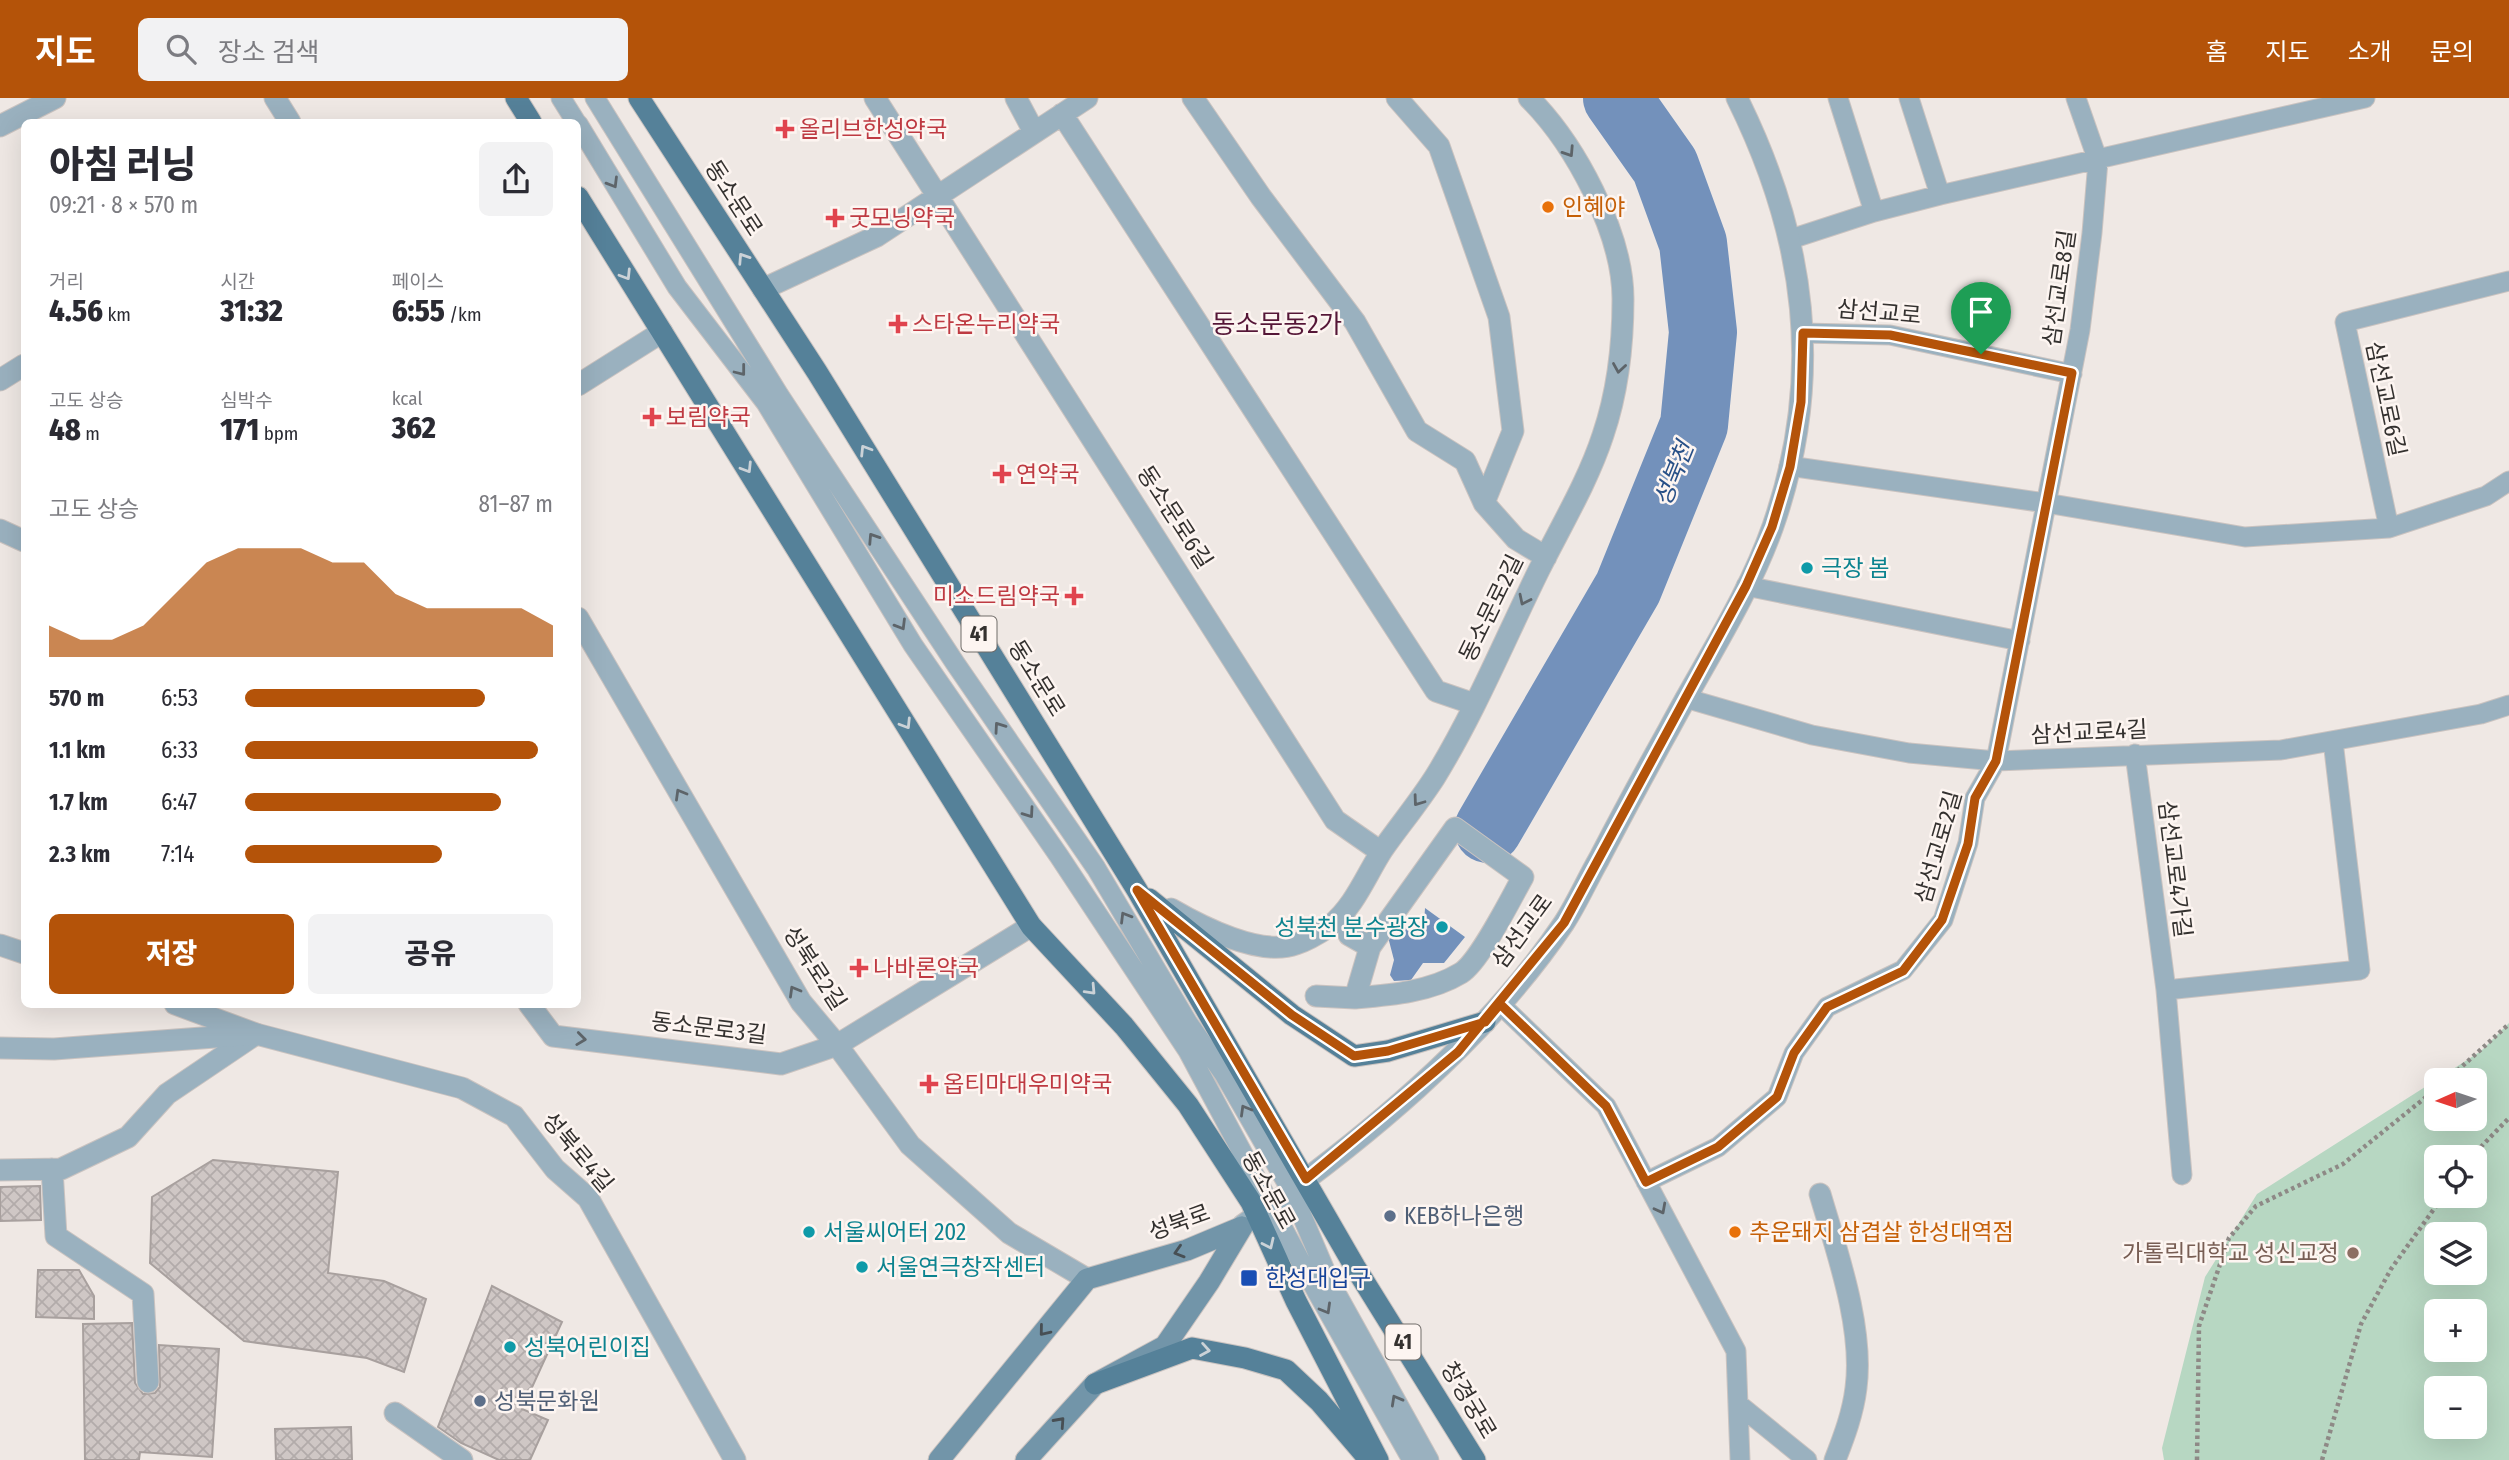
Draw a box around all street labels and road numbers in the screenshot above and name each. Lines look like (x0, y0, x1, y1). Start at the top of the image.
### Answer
street label: 동소문로 (699, 155, 769, 241)
street label: 삼선교로8길 (2037, 228, 2081, 348)
street label: 삼선교로 (1836, 294, 1922, 330)
street label: 삼선교로6길 (2360, 339, 2412, 459)
street label: 동소문로6길 (1131, 460, 1219, 574)
street label: 동소문로2길 (1453, 550, 1529, 666)
road number: 41 (962, 616, 996, 652)
street label: 동소문로 (1003, 635, 1071, 721)
street label: 삼선교로4길 (2030, 715, 2148, 749)
street label: 삼선교로2길 (1909, 787, 1967, 907)
street label: 삼선교로4가길 (2153, 799, 2197, 939)
street label: 삼선교로 (1486, 889, 1558, 973)
street label: 성북로2길 (777, 921, 853, 1015)
street label: 동소문로3길 (650, 1007, 768, 1049)
street label: 성북로4길 (536, 1106, 620, 1198)
street label: 동소문로 (1236, 1146, 1302, 1234)
street label: 성북로 (1144, 1198, 1214, 1246)
road number: 41 (1386, 1324, 1420, 1360)
street label: 창경궁로 (1435, 1357, 1503, 1443)

